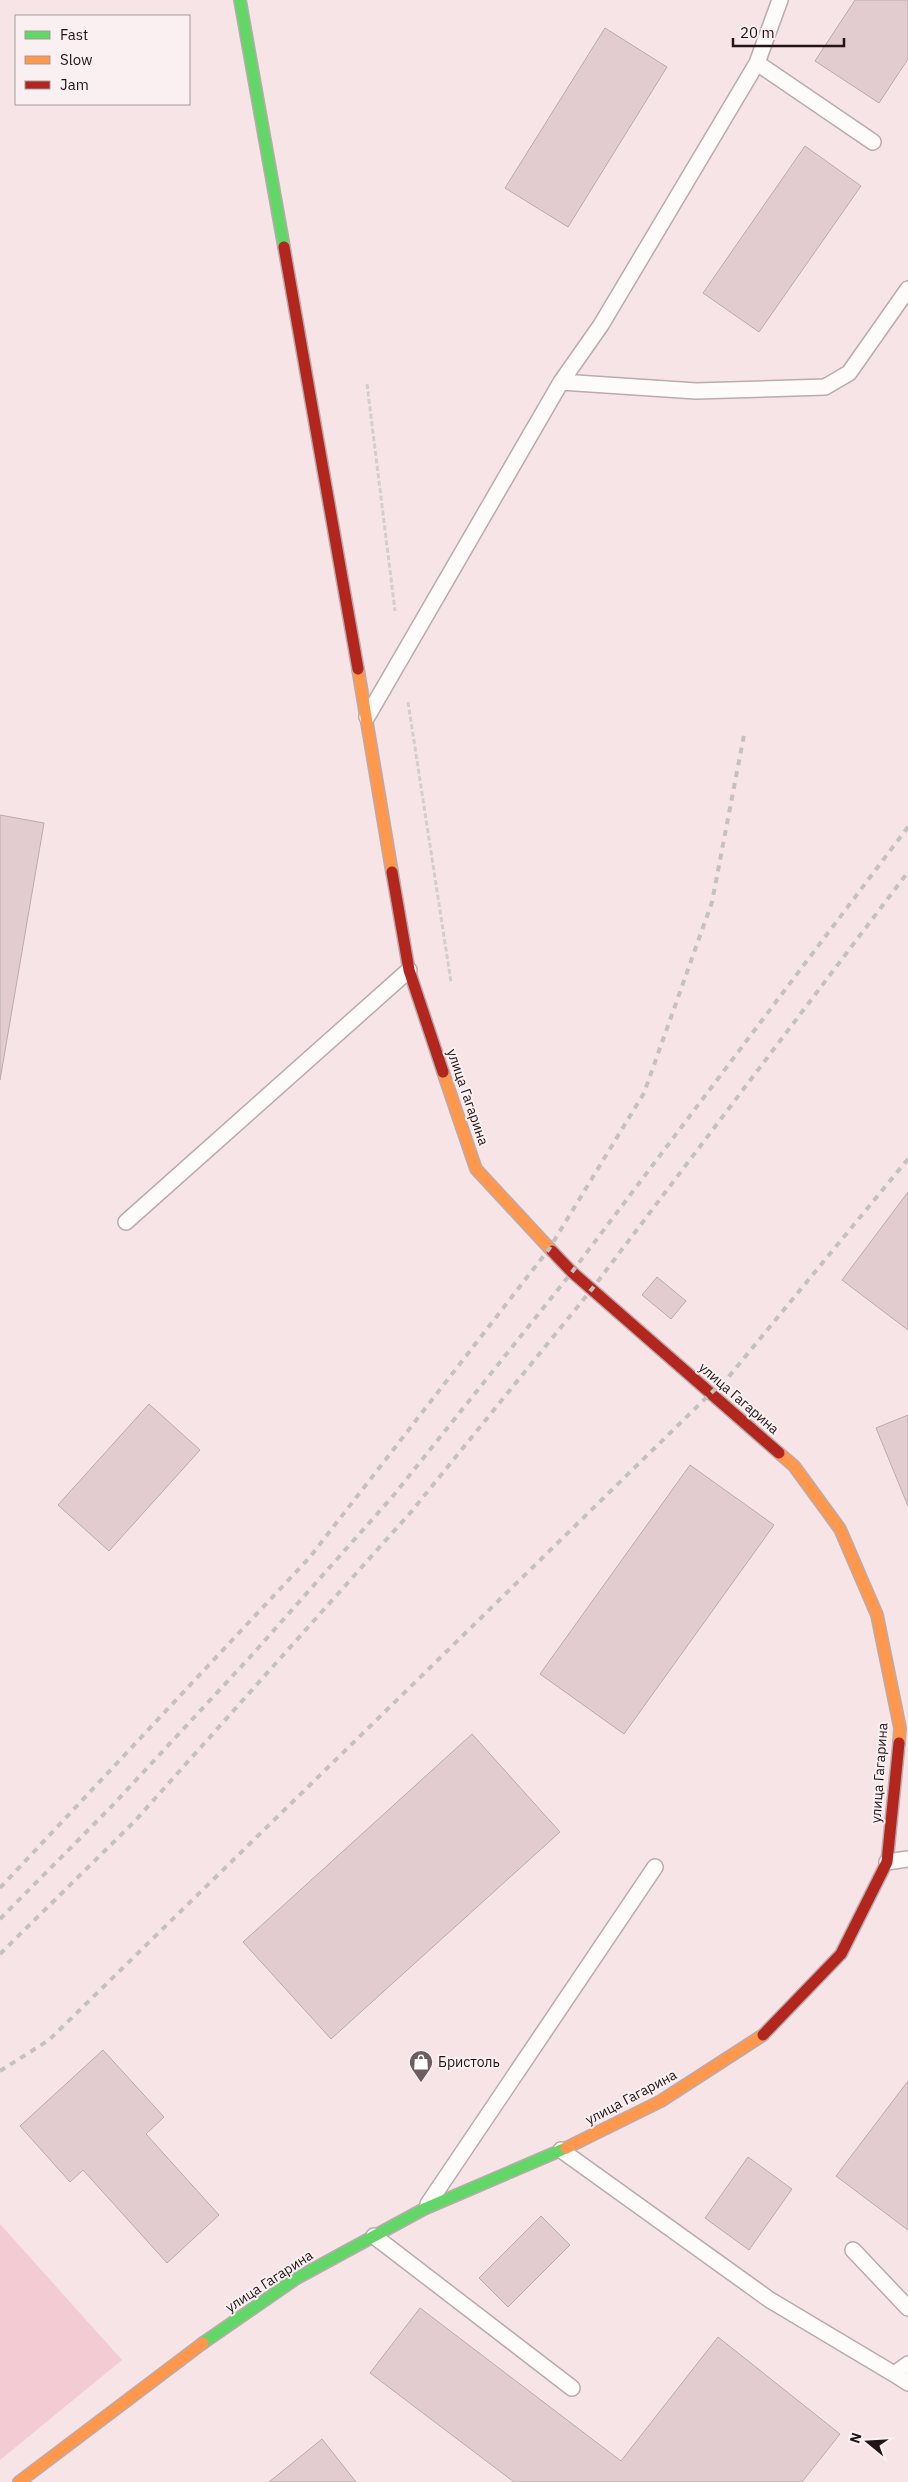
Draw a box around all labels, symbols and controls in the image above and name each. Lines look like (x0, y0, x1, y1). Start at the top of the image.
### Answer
legend (15, 15, 190, 105)
scale bar (733, 15, 844, 47)
text: 20 m (740, 23, 775, 42)
text: Fast (60, 25, 88, 44)
text: Slow (60, 50, 93, 69)
text: Jam (60, 75, 89, 94)
street label: улица Гагарина (443, 1046, 493, 1148)
street label: улица Гагарина (695, 1358, 783, 1438)
street label: улица Гагарина (867, 1722, 892, 1824)
shop icon: Бристоль (408, 2049, 434, 2083)
place label: Бристоль (438, 2053, 500, 2071)
street label: улица Гагарина (582, 2065, 680, 2129)
street label: улица Гагарина (222, 2246, 317, 2316)
north arrow (843, 2417, 893, 2467)
text: N (846, 2430, 866, 2446)

